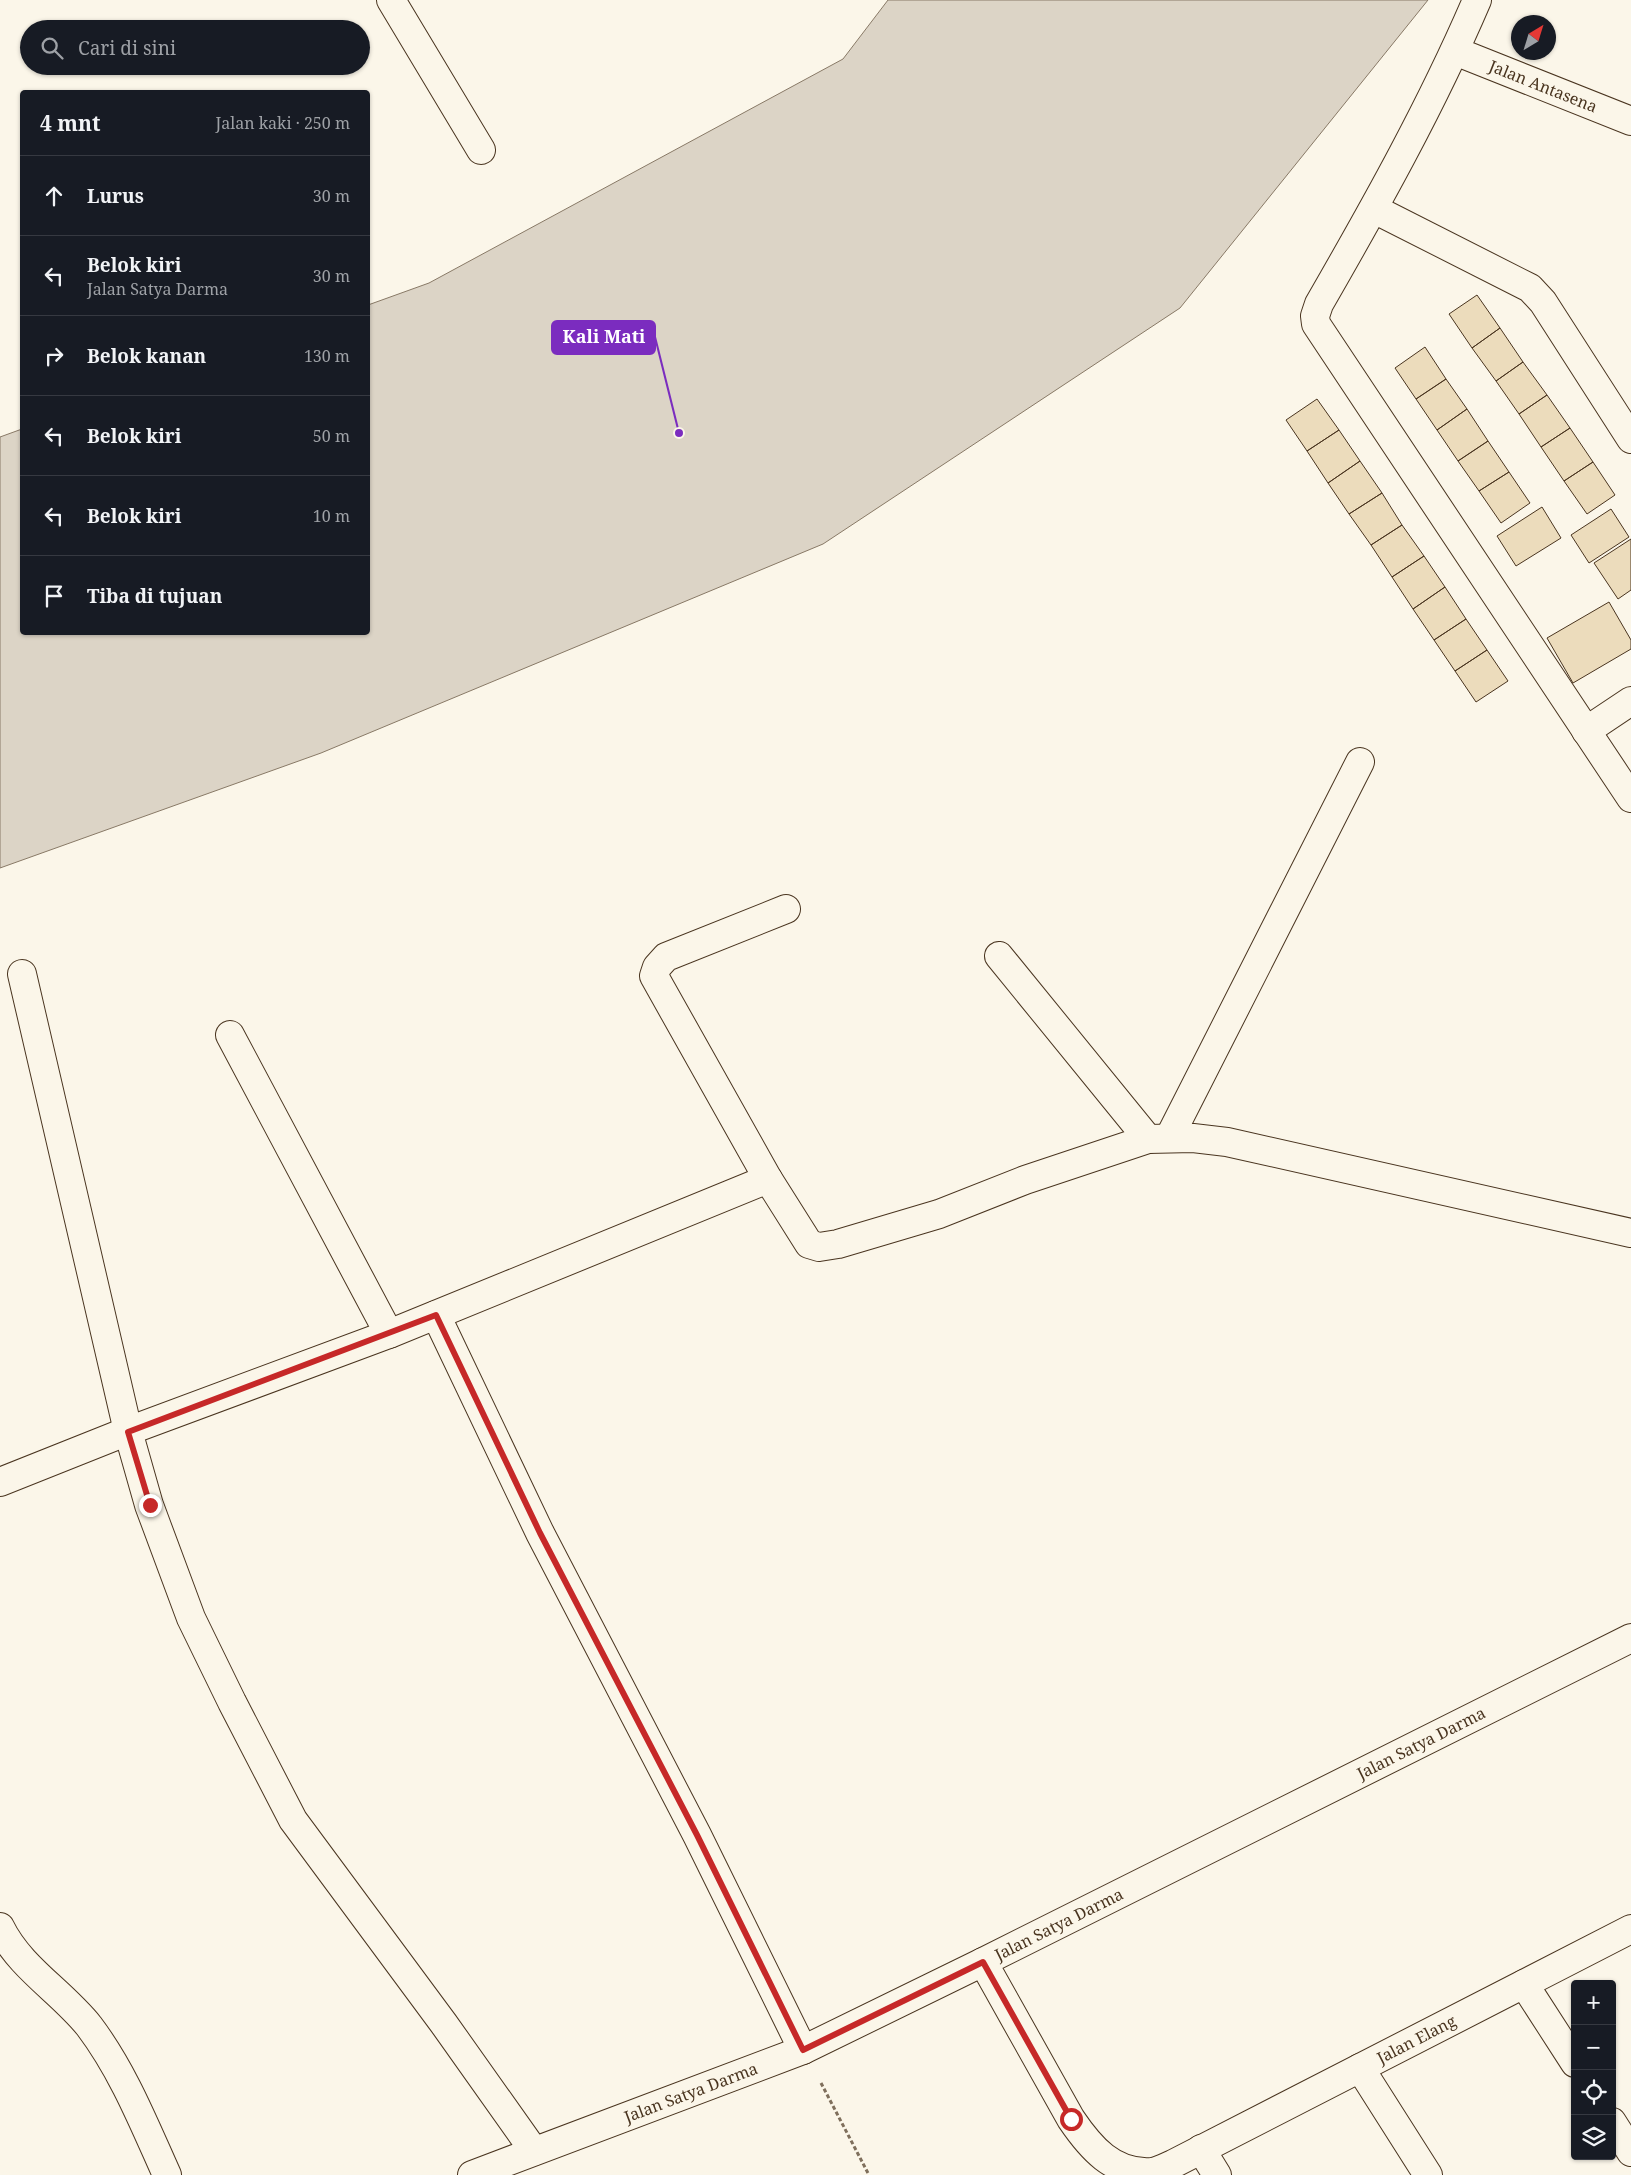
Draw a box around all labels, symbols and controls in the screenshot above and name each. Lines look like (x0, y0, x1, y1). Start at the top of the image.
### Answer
north arrow (1511, 15, 1556, 60)
search box (20, 20, 370, 75)
icon: search (38, 34, 66, 62)
text: Cari di sini (78, 35, 176, 61)
street label: Jalan Antasena (1485, 54, 1601, 118)
text: 4 mnt (40, 109, 101, 137)
text: Jalan kaki · 250 m (216, 112, 350, 134)
icon: ahead (40, 182, 68, 210)
text: Lurus (87, 183, 144, 209)
text: 30 m (313, 185, 350, 207)
text: Belok kiri (87, 252, 181, 278)
icon: left (40, 262, 68, 290)
text: 30 m (313, 265, 350, 287)
text: Jalan Satya Darma (87, 278, 228, 300)
callout: Kali Mati (552, 321, 655, 354)
text: Kali Mati (563, 324, 646, 348)
icon: right (40, 342, 68, 370)
text: Belok kanan (87, 343, 206, 369)
text: 130 m (304, 345, 350, 367)
icon: left (40, 422, 68, 450)
text: Belok kiri (87, 423, 181, 449)
text: 50 m (313, 425, 350, 447)
icon: left (40, 502, 68, 530)
text: Belok kiri (87, 503, 181, 529)
text: 10 m (313, 505, 350, 527)
icon: arrive (40, 582, 68, 610)
text: Tiba di tujuan (87, 583, 222, 609)
route end (139, 1494, 162, 1517)
street label: Jalan Satya Darma (1352, 1702, 1489, 1785)
street label: Jalan Satya Darma (990, 1883, 1127, 1966)
map controls (1571, 1980, 1616, 2160)
button: + (1571, 1980, 1616, 2025)
street label: Jalan Elang (1372, 2010, 1460, 2069)
button: − (1571, 2025, 1616, 2070)
street label: Jalan Satya Darma (620, 2057, 761, 2128)
button: locate (1571, 2070, 1616, 2115)
route start (1060, 2108, 1083, 2131)
button: layers (1571, 2115, 1616, 2160)

